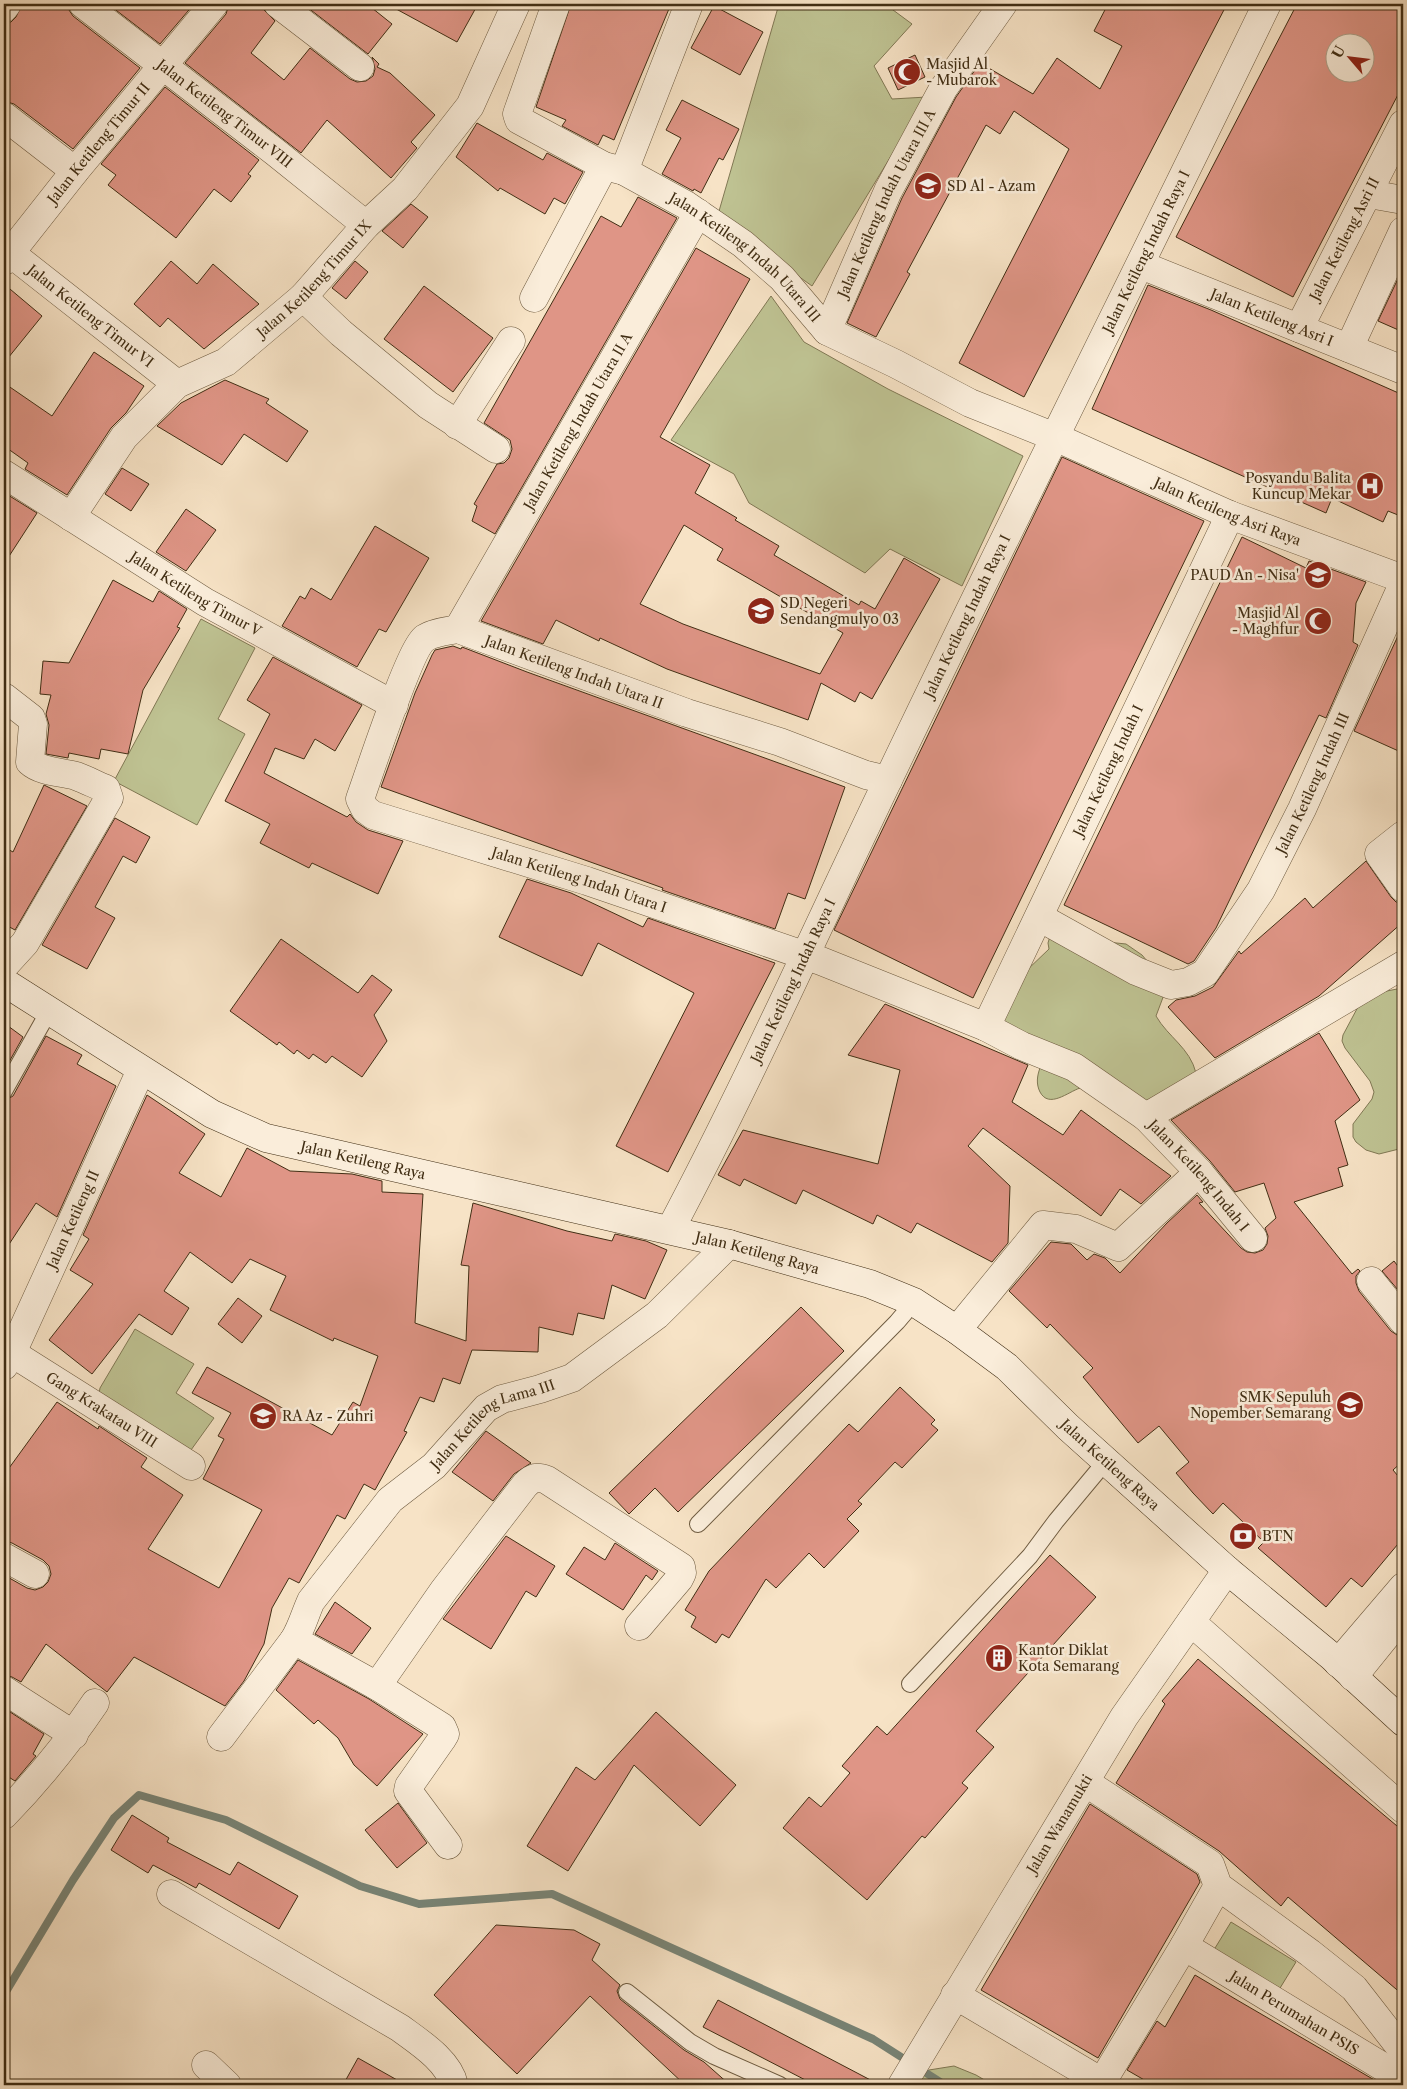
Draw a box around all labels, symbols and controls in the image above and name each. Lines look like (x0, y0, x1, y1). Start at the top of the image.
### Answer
north arrow (1324, 32, 1374, 82)
text: U (1328, 42, 1349, 61)
street label: Jalan Ketileng Timur VIII (152, 54, 296, 171)
place label: Masjid Al - Mubarok (926, 55, 998, 89)
mosque icon: Masjid Al - Mubarok (892, 57, 922, 87)
street label: Jalan Ketileng Timur II (42, 79, 154, 209)
street label: Jalan Ketileng Indah Utara III A (833, 105, 940, 302)
street label: Jalan Ketileng Indah Raya I (1098, 167, 1194, 338)
school or university icon: SD Al - Azam (913, 171, 943, 201)
street label: Jalan Ketileng Asri II (1305, 174, 1383, 305)
place label: SD Al - Azam (947, 177, 1036, 195)
street label: Jalan Ketileng Indah Utara III (664, 188, 824, 326)
street label: Jalan Ketileng Timur IX (251, 216, 376, 343)
street label: Jalan Ketileng Timur VI (22, 260, 157, 371)
street label: Jalan Ketileng Asri I (1206, 284, 1336, 350)
street label: Jalan Ketileng Indah Utara II A (519, 329, 636, 515)
place label: Posyandu Balita Kuncup Mekar (1245, 469, 1352, 503)
hospital icon: Posyandu Balita Kuncup Mekar (1355, 471, 1385, 501)
street label: Jalan Ketileng Asri Raya (1149, 472, 1304, 550)
street label: Jalan Ketileng Indah Raya I (919, 532, 1014, 702)
street label: Jalan Ketileng Timur V (125, 546, 265, 640)
school or university icon: PAUD An - Nisa' (1303, 560, 1333, 590)
place label: PAUD An - Nisa' (1190, 566, 1299, 584)
place label: SD Negeri Sendangmulyo 03 (780, 594, 899, 628)
school or university icon: SD Negeri Sendangmulyo 03 (746, 596, 776, 626)
place label: Masjid Al - Maghfur (1232, 604, 1299, 638)
mosque icon: Masjid Al - Maghfur (1303, 606, 1333, 636)
street label: Jalan Ketileng Indah Utara II (481, 631, 666, 713)
street label: Jalan Ketileng Indah I (1068, 702, 1147, 841)
street label: Jalan Ketileng Indah III (1271, 710, 1353, 859)
street label: Jalan Ketileng Indah Utara I (487, 843, 669, 917)
street label: Jalan Ketileng Indah Raya I (746, 896, 839, 1067)
street label: Jalan Ketileng Indah I (1143, 1114, 1253, 1235)
street label: Jalan Ketileng Raya (297, 1137, 428, 1183)
street label: Jalan Ketileng II (42, 1167, 103, 1273)
street label: Jalan Ketileng Raya (692, 1227, 822, 1278)
street label: Gang Krakatau VIII (43, 1368, 161, 1451)
street label: Jalan Ketileng Lama III (425, 1376, 557, 1475)
place label: SMK Sepuluh Nopember Semarang (1190, 1388, 1332, 1422)
school or university icon: SMK Sepuluh Nopember Semarang (1335, 1390, 1365, 1420)
school or university icon: RA Az - Zuhri (248, 1401, 278, 1431)
place label: RA Az - Zuhri (282, 1407, 374, 1425)
street label: Jalan Ketileng Raya (1055, 1414, 1164, 1515)
bank icon: BTN (1228, 1521, 1258, 1551)
place label: BTN (1262, 1527, 1294, 1545)
place label: Kantor Diklat Kota Semarang (1018, 1641, 1120, 1675)
building icon: Kantor Diklat Kota Semarang (984, 1643, 1014, 1673)
street label: Jalan Wanamukti (1022, 1771, 1096, 1878)
street label: Jalan Perumahan PSIS (1225, 1966, 1362, 2059)

